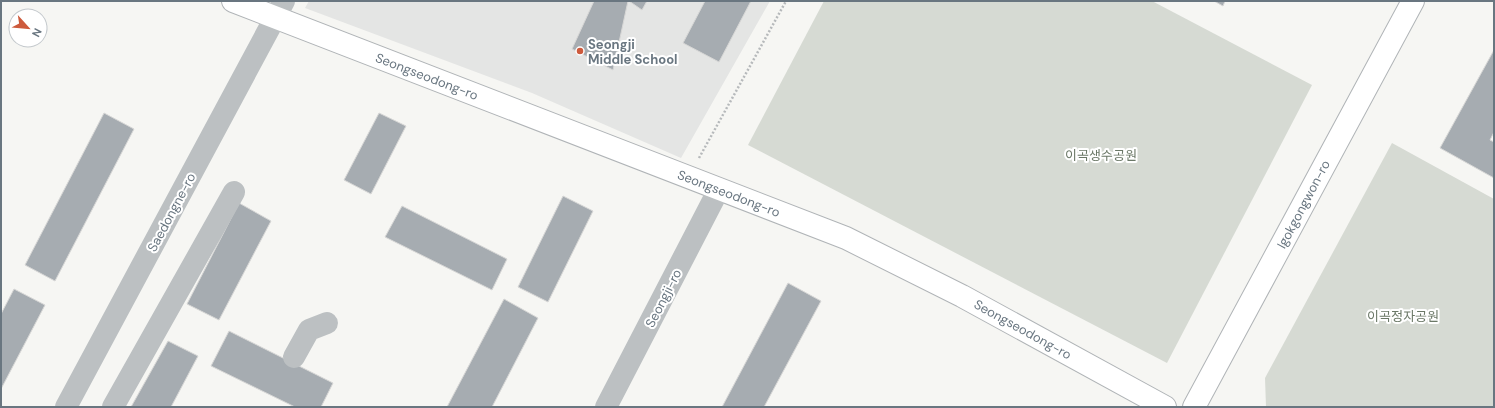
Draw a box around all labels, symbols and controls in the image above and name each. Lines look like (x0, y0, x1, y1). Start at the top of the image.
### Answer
north arrow (8, 8, 48, 48)
text: N (29, 26, 45, 39)
place label: Seongji Middle School (588, 36, 678, 68)
marker: Seongji Middle School (575, 46, 585, 56)
street label: Seongseodong-ro (373, 49, 481, 104)
park label: 이곡생수공원 (1065, 147, 1137, 164)
street label: Igokgongwon-ro (1273, 157, 1334, 251)
street label: Seongseodong-ro (675, 166, 783, 221)
street label: Saedongne-ro (144, 170, 199, 255)
street label: Seongji-ro (642, 266, 685, 330)
street label: Seongseodong-ro (971, 296, 1075, 363)
park label: 이곡정자공원 (1367, 308, 1439, 325)

